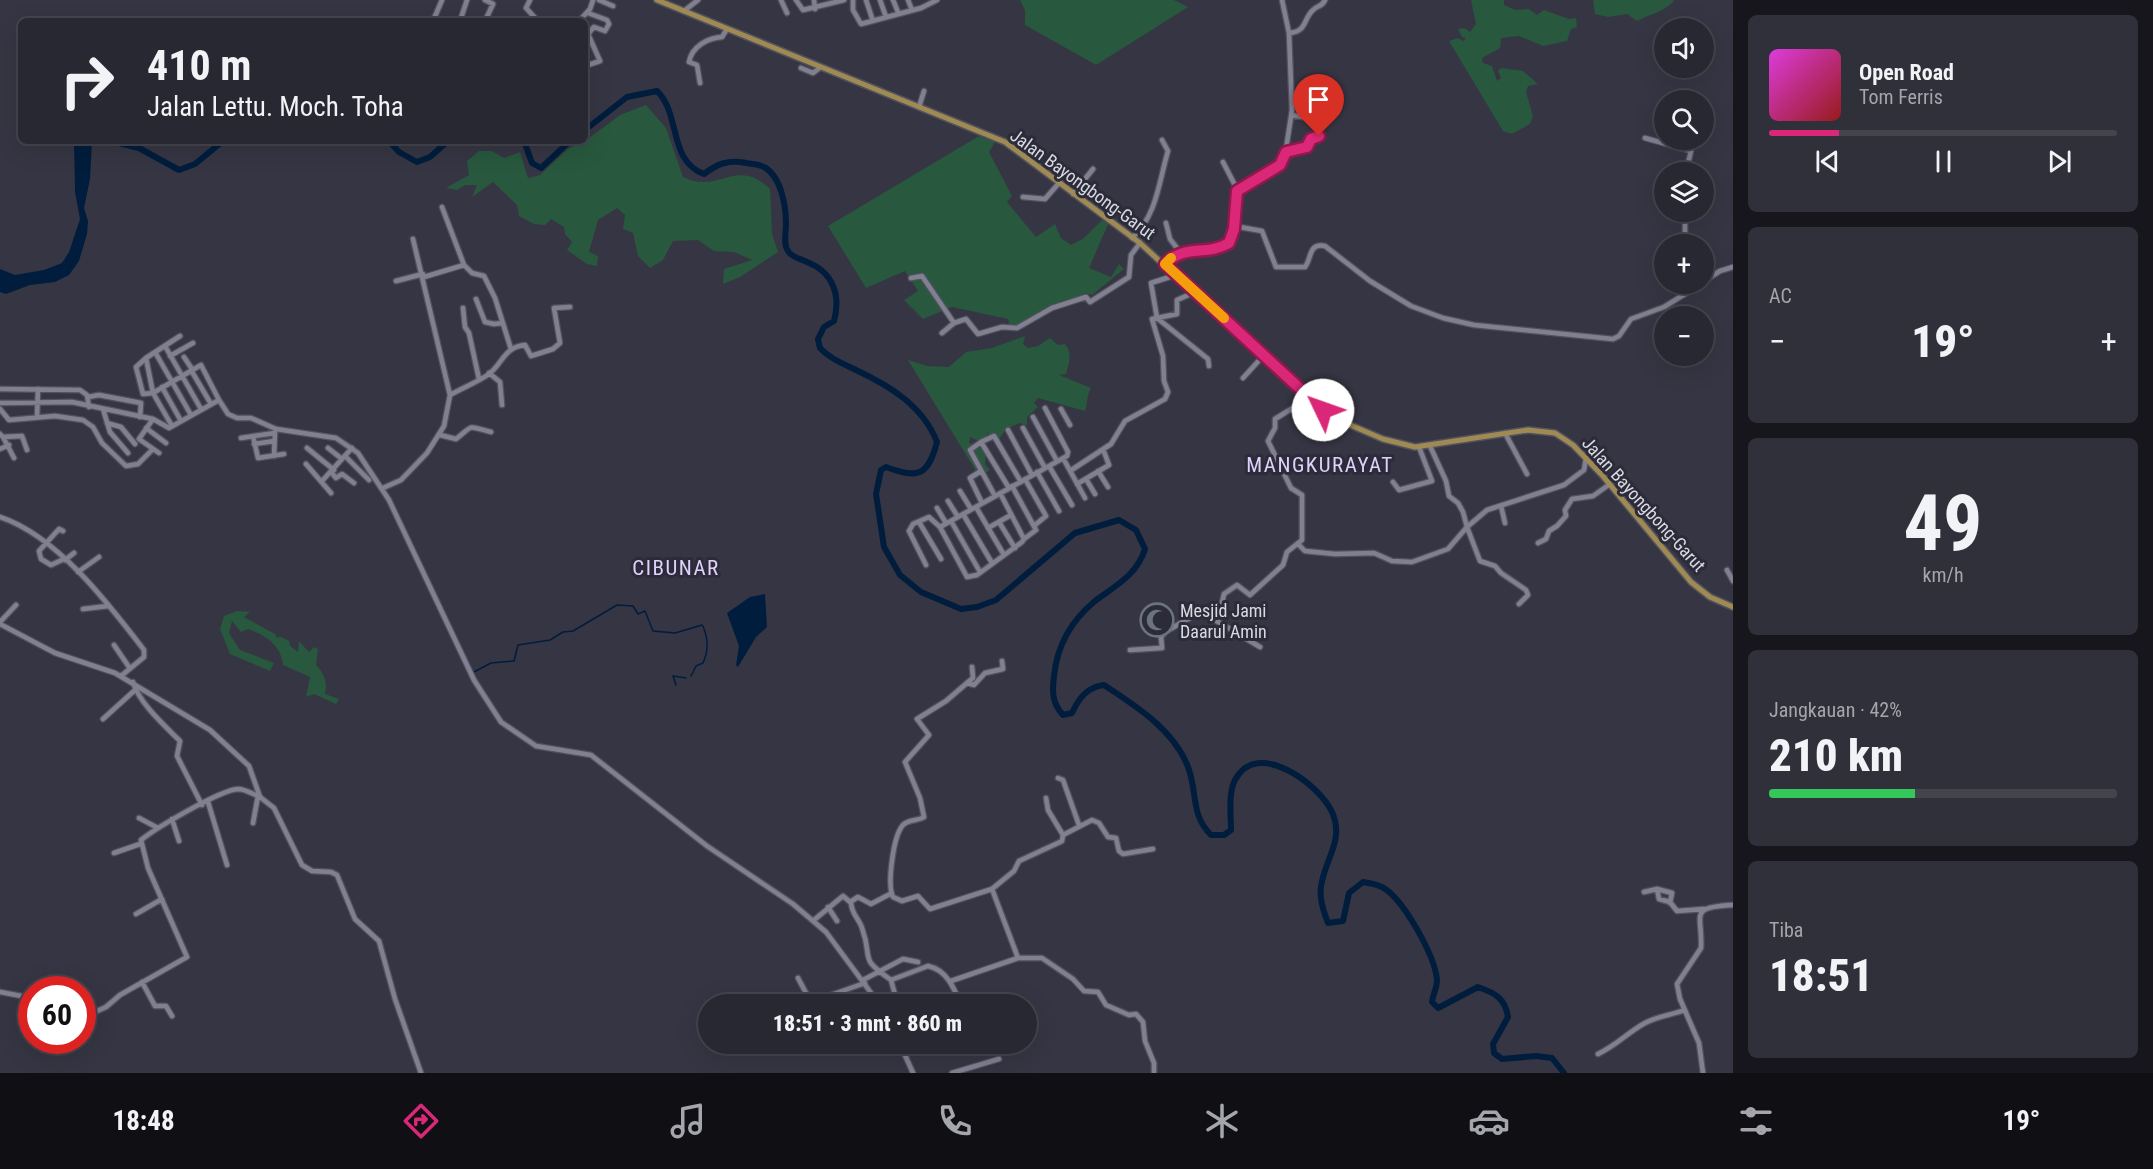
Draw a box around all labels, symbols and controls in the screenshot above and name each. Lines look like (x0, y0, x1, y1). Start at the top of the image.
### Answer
map controls (1654, 18, 1714, 366)
button: sound (1654, 18, 1714, 78)
text: 410 m (147, 41, 252, 90)
icon: right (48, 42, 126, 120)
text: Open Road (1859, 60, 1954, 85)
pin (1293, 74, 1344, 136)
icon: arrive (1302, 83, 1335, 116)
text: Tom Ferris (1859, 85, 1943, 109)
button: search (1654, 90, 1714, 150)
text: Jalan Lettu. Moch. Toha (147, 91, 404, 123)
street label: Jalan Bayongbong-Garut (1006, 124, 1160, 244)
icon: previous (1811, 145, 1844, 178)
icon: pause (1927, 145, 1960, 178)
icon: next (2043, 145, 2076, 178)
button: layers (1654, 162, 1714, 222)
button: + (1654, 234, 1714, 294)
text: AC (1769, 284, 1792, 308)
button: − (1654, 306, 1714, 366)
text: 19° (1911, 315, 1975, 368)
text: − (1769, 322, 1786, 361)
text: + (2101, 322, 2117, 361)
position arrow (1291, 378, 1355, 442)
street label: Jalan Bayongbong-Garut (1578, 432, 1710, 576)
district label: MANGKURAYAT (1246, 453, 1394, 477)
text: 49 (1904, 478, 1982, 569)
district label: CIBUNAR (632, 556, 720, 580)
text: km/h (1922, 563, 1964, 587)
place label: Mesjid Jami Daarul Amin (1180, 600, 1267, 642)
mosque icon: Mesjid Jami Daarul Amin (1139, 602, 1175, 638)
text: Jangkauan · 42% (1769, 698, 1902, 722)
text: 210 km (1769, 729, 1903, 782)
text: Tiba (1769, 918, 1803, 942)
text: 18:51 (1769, 949, 1873, 1002)
speed limit sign: 60 (18, 976, 96, 1054)
text: 18:51 · 3 mnt · 860 m (773, 1011, 962, 1036)
icon: directions (400, 1100, 442, 1142)
icon: music (667, 1100, 709, 1142)
icon: phone (934, 1100, 976, 1142)
icon: climate (1201, 1100, 1243, 1142)
icon: car (1468, 1100, 1510, 1142)
icon: filters (1735, 1100, 1777, 1142)
text: 18:48 (113, 1105, 175, 1137)
text: 19° (2003, 1105, 2040, 1137)

